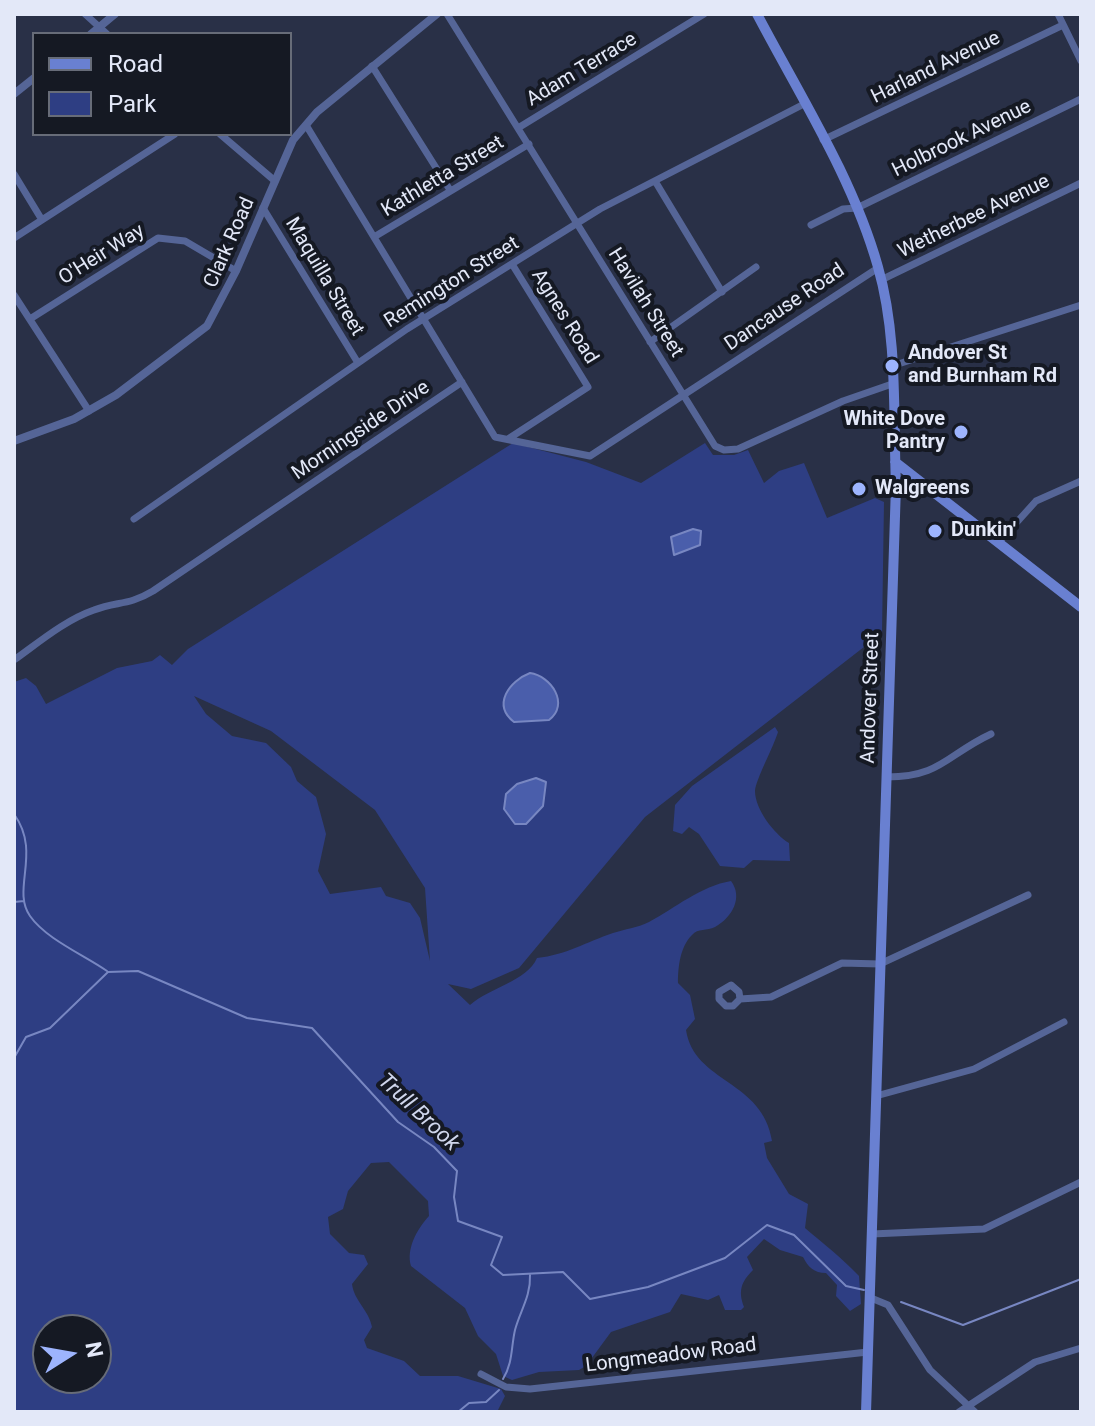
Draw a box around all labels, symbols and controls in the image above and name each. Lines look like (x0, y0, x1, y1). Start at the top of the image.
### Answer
street label: Harland Avenue (868, 26, 1004, 110)
street label: Adam Terrace (523, 28, 641, 112)
legend (32, 32, 292, 136)
text: Road (108, 50, 163, 78)
text: Park (108, 90, 156, 118)
street label: Holbrook Avenue (889, 95, 1035, 183)
street label: Kathletta Street (378, 131, 508, 223)
street label: Wetherbee Avenue (894, 170, 1054, 264)
street label: Clark Road (199, 194, 261, 292)
street label: Maquilla Street (279, 213, 369, 341)
street label: O'Heir Way (55, 219, 149, 291)
street label: Remington Street (380, 232, 524, 334)
street label: Havilah Street (602, 244, 688, 362)
street label: Dancause Road (721, 259, 849, 357)
street label: Agnes Road (525, 265, 603, 369)
place label: Andover St and Burnham Rd (908, 342, 1057, 389)
marker: Andover St and Burnham Rd (883, 357, 901, 375)
street label: Morningside Drive (288, 376, 434, 486)
place label: White Dove Pantry (844, 408, 945, 455)
marker: White Dove Pantry (952, 423, 970, 441)
place label: Walgreens (875, 477, 970, 501)
marker: Walgreens (850, 480, 868, 498)
place label: Dunkin' (951, 519, 1016, 543)
marker: Dunkin' (926, 522, 944, 540)
street label: Andover Street (857, 632, 885, 764)
water label: Trull Brook (372, 1069, 464, 1157)
north arrow (32, 1314, 112, 1394)
street label: Longmeadow Road (584, 1334, 758, 1378)
text: N (80, 1340, 108, 1360)

